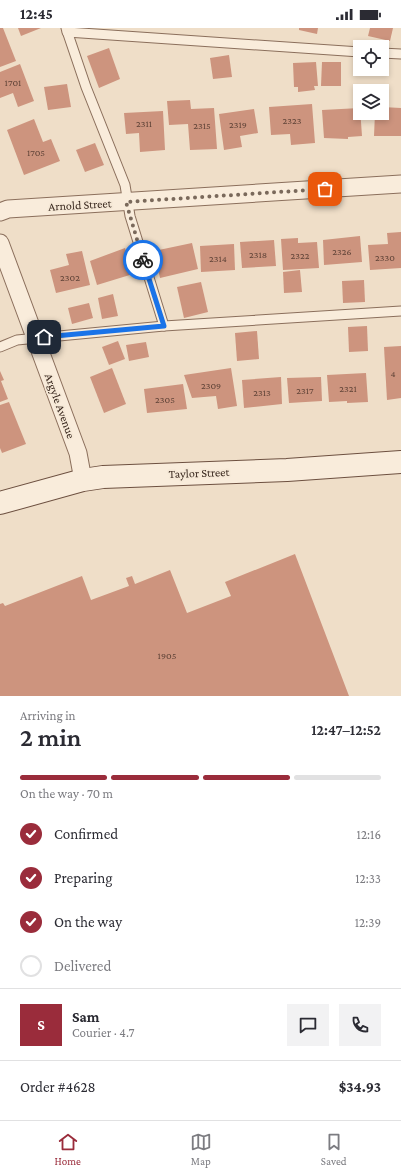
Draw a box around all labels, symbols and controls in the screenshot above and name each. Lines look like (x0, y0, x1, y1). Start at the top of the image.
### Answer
text: 12:45 (20, 6, 53, 22)
map controls (353, 40, 389, 120)
button: locate (353, 40, 389, 76)
house number: 1701 (5, 77, 21, 88)
button: layers (353, 84, 389, 120)
house number: 2323 (283, 115, 302, 126)
house number: 2311 (136, 118, 152, 129)
house number: 2319 (229, 119, 247, 130)
house number: 2315 (193, 120, 211, 131)
house number: 1705 (27, 147, 45, 158)
pin (308, 172, 342, 206)
icon: bag (314, 178, 336, 200)
street label: Arnold Street (48, 196, 113, 214)
courier (123, 240, 163, 280)
house number: 2326 (332, 246, 352, 257)
icon: bike (132, 249, 154, 271)
house number: 2318 (249, 249, 267, 260)
house number: 2322 (291, 250, 310, 261)
house number: 2330 (375, 252, 395, 263)
house number: 2314 (209, 253, 227, 264)
house number: 2302 (60, 272, 80, 283)
pin (27, 320, 61, 354)
icon: home (33, 326, 55, 348)
house number: 4 (390, 368, 396, 379)
street label: Argyle Avenue (42, 372, 78, 440)
house number: 2309 (201, 380, 221, 391)
house number: 2321 (339, 383, 357, 394)
house number: 2317 (296, 385, 314, 396)
house number: 2313 (253, 387, 271, 398)
house number: 2305 (155, 394, 175, 405)
street label: Taylor Street (168, 465, 231, 481)
house number: 1905 (158, 650, 177, 661)
text: Arriving in (20, 708, 76, 723)
text: 12:47–12:52 (311, 722, 381, 738)
text: 2 min (20, 723, 81, 752)
text: On the way · 70 m (20, 786, 113, 801)
icon: check (20, 823, 42, 845)
text: Confirmed (54, 826, 118, 842)
text: 12:16 (357, 827, 381, 842)
icon: check (20, 867, 42, 889)
text: Preparing (54, 870, 113, 886)
text: 12:33 (355, 871, 381, 886)
icon: check (20, 911, 42, 933)
text: On the way (54, 914, 122, 930)
text: 12:39 (355, 915, 381, 930)
text: Delivered (54, 958, 111, 974)
button: chat (287, 1004, 329, 1046)
button: phone (339, 1004, 381, 1046)
text: Sam (72, 1009, 100, 1025)
text: S (37, 1017, 45, 1033)
text: Courier · 4.7 (72, 1025, 135, 1040)
text: Order #4628 (20, 1079, 96, 1095)
text: $34.93 (339, 1079, 381, 1095)
tab: Home (54, 1131, 81, 1167)
tab: Map (190, 1131, 212, 1167)
tab: Saved (321, 1131, 347, 1167)

